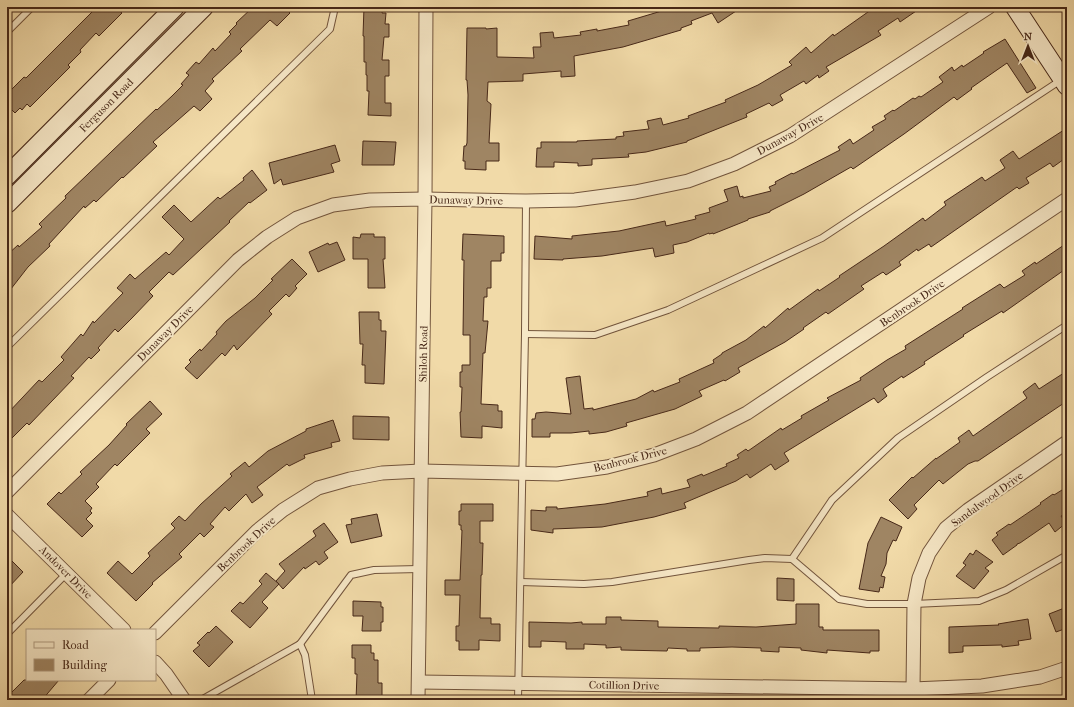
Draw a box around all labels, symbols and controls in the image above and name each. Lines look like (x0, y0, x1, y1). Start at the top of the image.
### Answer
north arrow (1008, 26, 1048, 66)
text: N (1024, 30, 1033, 43)
street label: Ferguson Road (77, 75, 137, 135)
street label: Dunaway Drive (755, 111, 826, 158)
street label: Dunaway Drive (429, 193, 504, 208)
street label: Benbrook Drive (877, 277, 948, 330)
street label: Dunaway Drive (135, 302, 196, 364)
street label: Shiloh Road (417, 325, 431, 382)
street label: Benbrook Drive (592, 444, 669, 475)
street label: Sandalwood Drive (949, 469, 1026, 530)
street label: Benbrook Drive (214, 514, 279, 575)
street label: Andover Drive (36, 542, 95, 602)
legend (26, 629, 156, 681)
text: Road (62, 638, 89, 652)
text: Building (62, 658, 107, 672)
street label: Cotillion Drive (589, 678, 660, 693)

